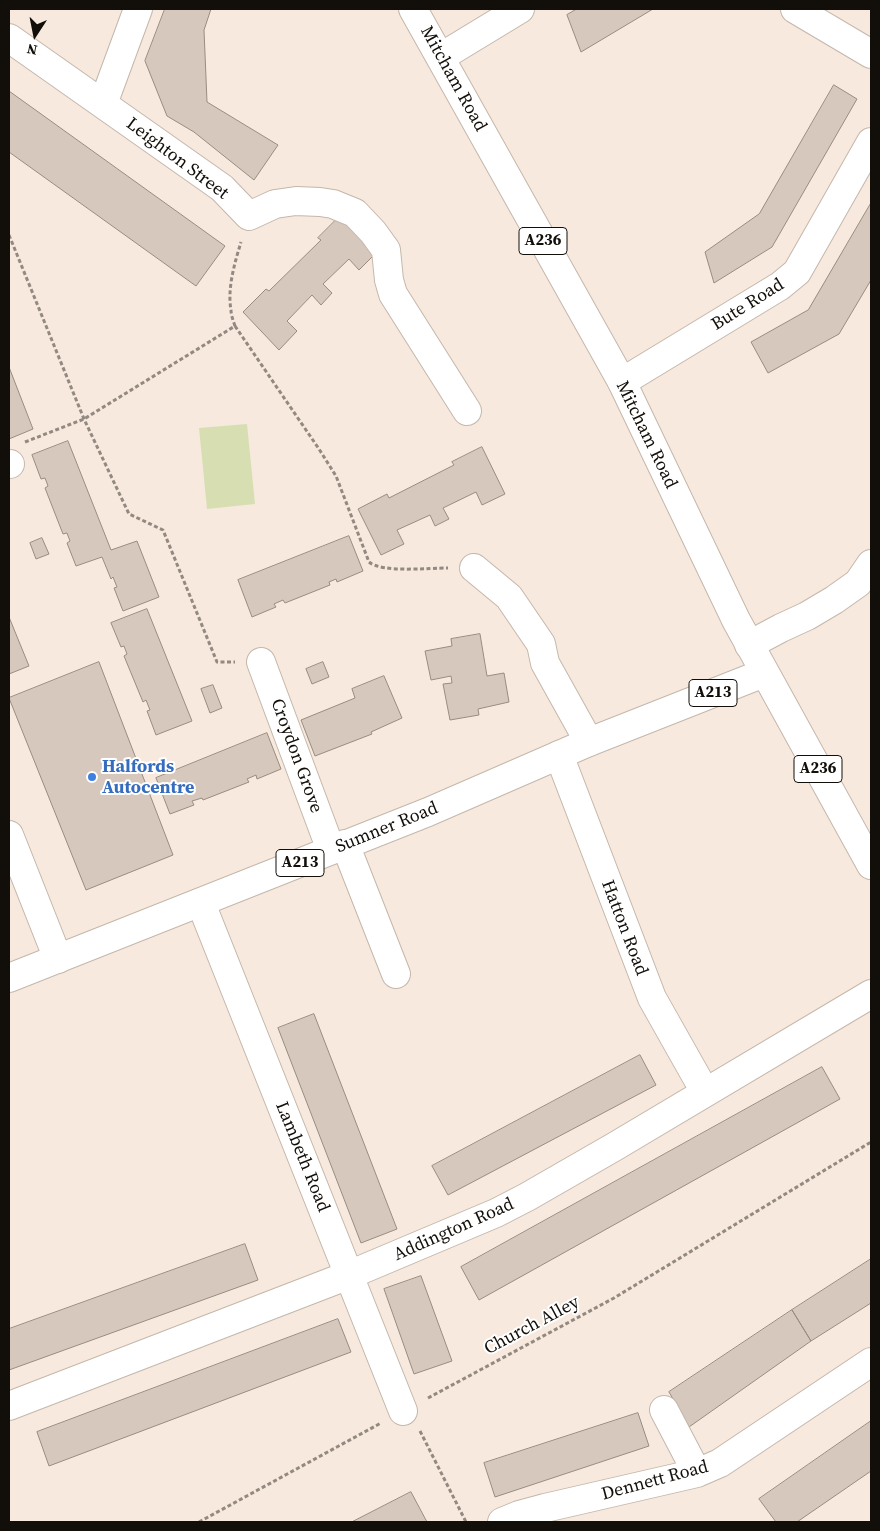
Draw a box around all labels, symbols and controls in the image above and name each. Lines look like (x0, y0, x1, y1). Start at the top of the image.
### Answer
north arrow (10, 10, 60, 60)
street label: Mitcham Road (415, 23, 491, 135)
text: N (25, 39, 39, 61)
street label: Leighton Street (122, 114, 232, 204)
road number: A236 (519, 228, 567, 255)
street label: Bute Road (708, 274, 788, 336)
street label: Mitcham Road (611, 378, 681, 492)
road number: A213 (689, 680, 737, 706)
street label: Croydon Grove (265, 696, 327, 816)
place label: Halfords Autocentre (102, 756, 195, 799)
road number: A236 (794, 756, 842, 782)
marker: Halfords Autocentre (86, 771, 98, 783)
street label: Sumner Road (333, 798, 441, 858)
road number: A213 (276, 850, 324, 876)
street label: Hatton Road (596, 877, 652, 979)
street label: Lambeth Road (270, 1099, 334, 1215)
street label: Addington Road (391, 1194, 517, 1266)
street label: Church Alley (481, 1292, 583, 1360)
street label: Dennett Road (599, 1456, 711, 1506)

